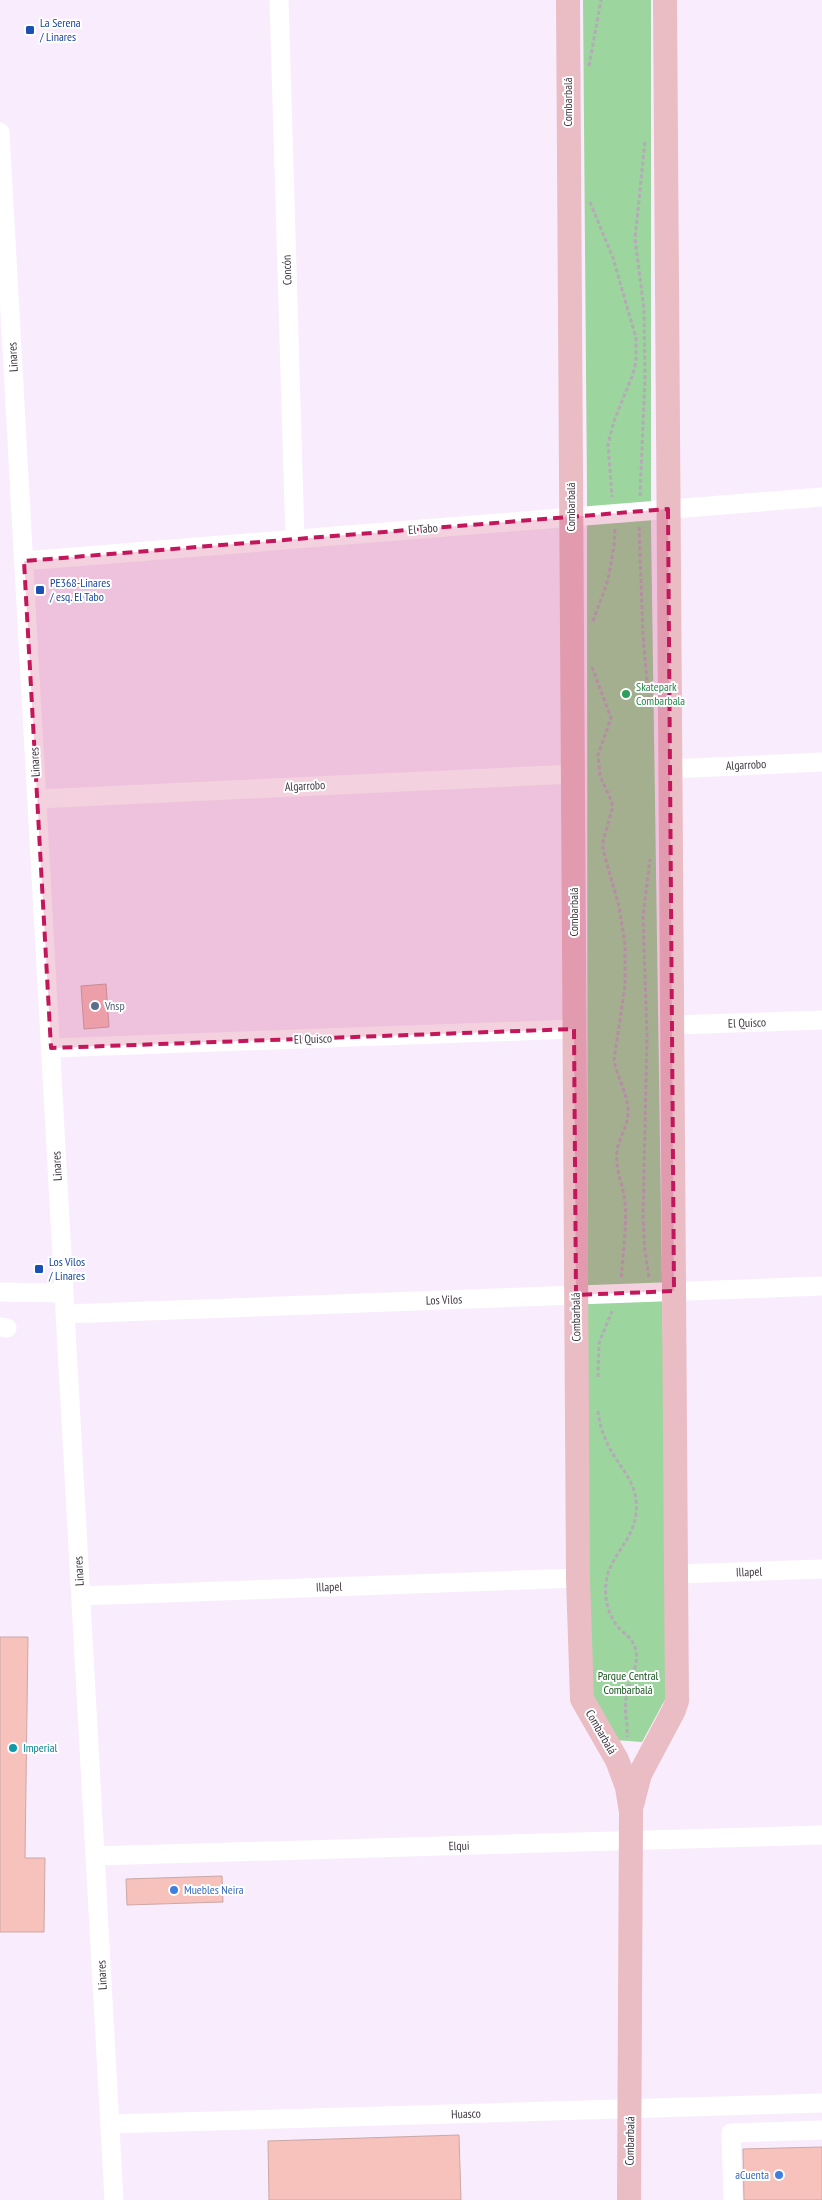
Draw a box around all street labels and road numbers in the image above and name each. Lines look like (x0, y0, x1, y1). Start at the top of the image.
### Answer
street label: Combarbalá (560, 77, 575, 127)
street label: Concón (278, 255, 295, 285)
street label: Linares (4, 342, 21, 372)
street label: Combarbalá (563, 482, 578, 532)
street label: El Tabo (407, 520, 438, 537)
street label: Linares (26, 747, 43, 777)
street label: Algarrobo (725, 756, 767, 773)
street label: Algarrobo (284, 777, 326, 794)
street label: Combarbalá (566, 887, 581, 937)
street label: El Quisco (728, 1014, 766, 1031)
street label: El Quisco (294, 1030, 332, 1047)
street label: Linares (48, 1151, 65, 1181)
street label: Los Vilos (426, 1291, 462, 1308)
street label: Combarbalá (568, 1292, 583, 1342)
street label: Linares (70, 1556, 87, 1586)
street label: Illapel (736, 1564, 763, 1579)
street label: Illapel (316, 1579, 343, 1594)
street label: Combarbalá (583, 1707, 620, 1757)
street label: Elqui (448, 1838, 470, 1853)
street label: Linares (93, 1960, 110, 1990)
street label: Huasco (451, 2105, 481, 2122)
street label: Combarbalá (622, 2116, 637, 2166)

